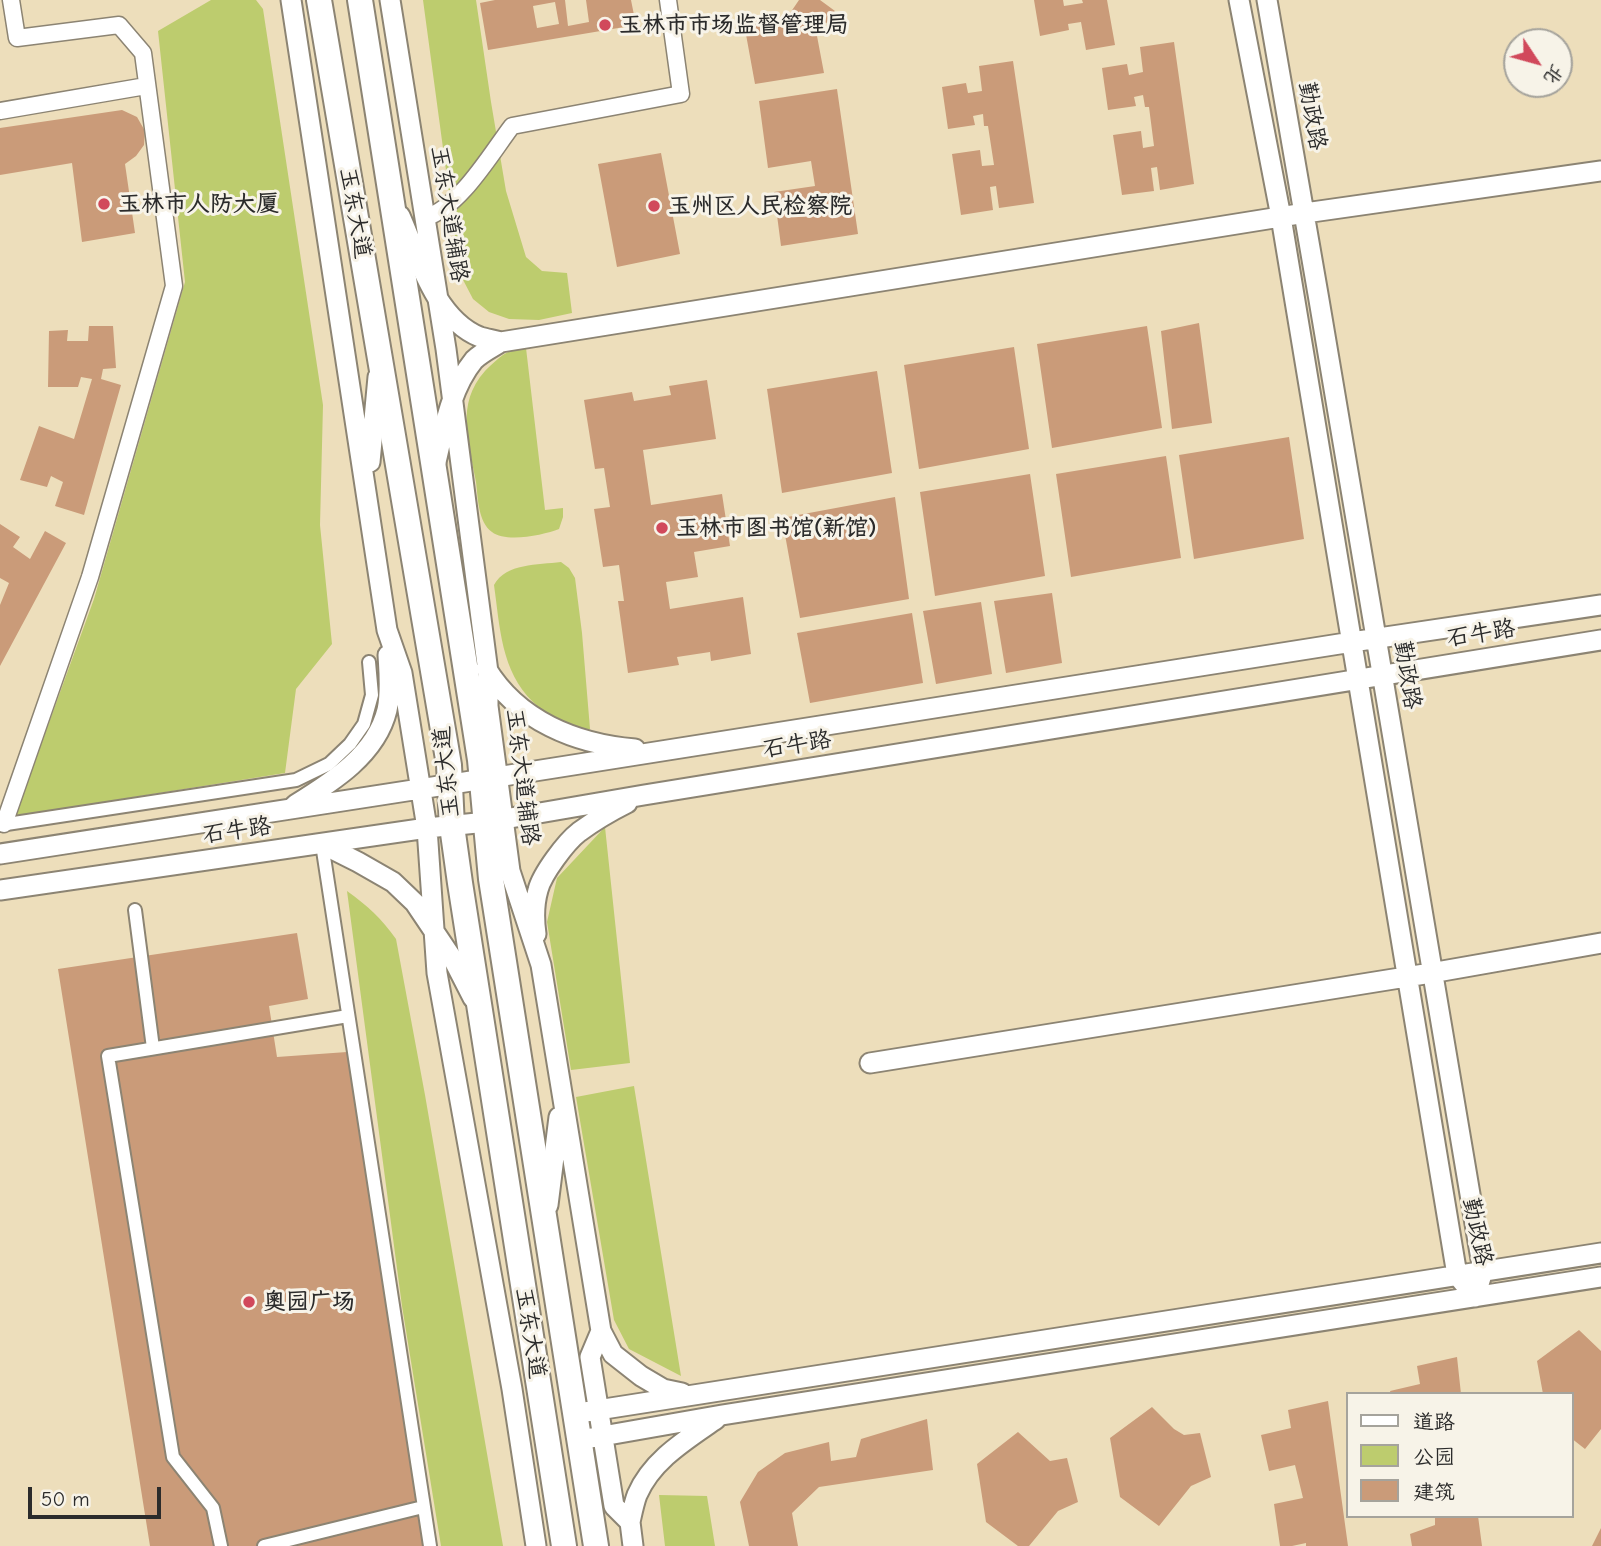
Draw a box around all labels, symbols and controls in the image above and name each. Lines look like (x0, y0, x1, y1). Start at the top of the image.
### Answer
place label: 玉林市市场监督管理局 (619, 11, 849, 39)
marker: 玉林市市场监督管理局 (597, 17, 613, 33)
north arrow (1503, 28, 1573, 98)
text: 北 (1539, 60, 1568, 88)
street label: 勤政路 (1292, 80, 1332, 152)
street label: 玉东大道辅路 (425, 144, 473, 284)
street label: 玉东大道 (333, 165, 377, 261)
place label: 玉林市人防大厦 (118, 190, 279, 218)
place label: 玉州区人民检察院 (668, 192, 852, 220)
marker: 玉林市人防大厦 (96, 196, 112, 212)
marker: 玉州区人民检察院 (646, 198, 662, 214)
place label: 玉林市图书馆(新馆) (676, 514, 876, 542)
marker: 玉林市图书馆(新馆) (654, 520, 670, 536)
street label: 石牛路 (1445, 615, 1517, 653)
street label: 勤政路 (1388, 639, 1426, 711)
street label: 玉东大道辅路 (500, 707, 544, 847)
street label: 玉东大道 (428, 725, 466, 819)
street label: 石牛路 (761, 726, 833, 764)
street label: 石牛路 (201, 813, 273, 849)
street label: 勤政路 (1456, 1195, 1498, 1269)
street label: 玉东大道 (509, 1285, 551, 1381)
place label: 奥园广场 (263, 1288, 355, 1316)
marker: 奥园广场 (241, 1294, 257, 1310)
legend (1346, 1392, 1573, 1518)
text: 道路 (1413, 1410, 1455, 1434)
text: 公园 (1413, 1445, 1455, 1469)
scale bar (32, 1472, 164, 1516)
text: 建筑 (1413, 1480, 1455, 1504)
text: 50 m (41, 1487, 90, 1511)

